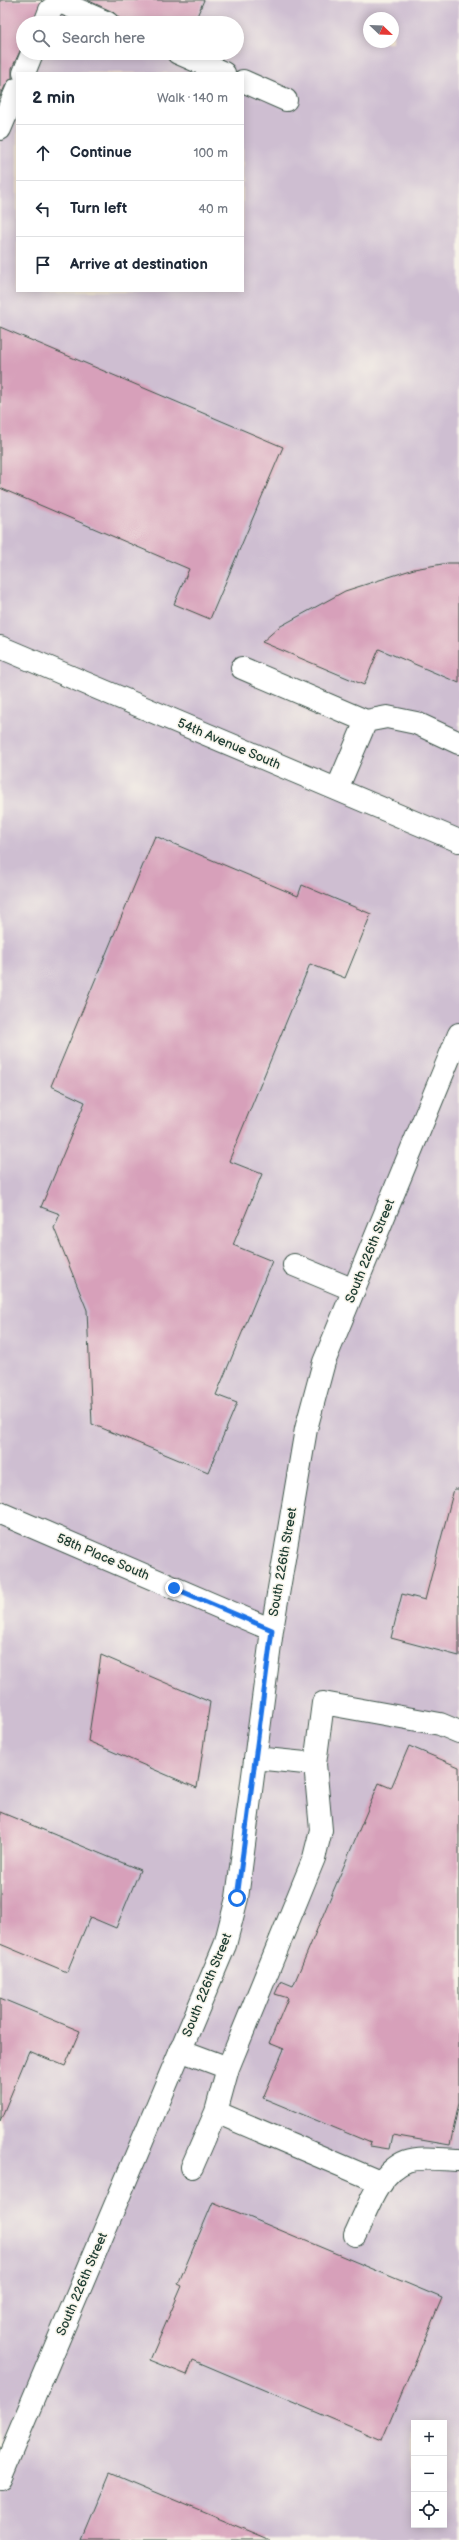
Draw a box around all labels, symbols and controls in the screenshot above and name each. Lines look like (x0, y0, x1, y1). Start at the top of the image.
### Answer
north arrow (363, 12, 399, 48)
search box (16, 16, 244, 60)
icon: search (30, 27, 52, 49)
text: Search here (62, 29, 145, 48)
text: 2 min (32, 88, 75, 108)
text: Walk · 140 m (157, 90, 228, 106)
icon: ahead (32, 142, 54, 164)
text: Continue (70, 143, 132, 162)
text: 100 m (193, 145, 228, 161)
icon: left (32, 198, 54, 220)
text: Turn left (70, 199, 127, 218)
text: 40 m (198, 201, 228, 217)
icon: arrive (32, 254, 54, 276)
text: Arrive at destination (70, 255, 208, 274)
street label: 54th Avenue South (175, 715, 283, 773)
street label: South 226th Street (342, 1197, 398, 1305)
street label: South 226th Street (266, 1506, 300, 1618)
street label: 58th Place South (54, 1530, 152, 1584)
route end (165, 1579, 183, 1597)
route start (228, 1889, 246, 1907)
street label: South 226th Street (179, 1931, 235, 2039)
street label: South 226th Street (53, 2230, 111, 2338)
map controls (411, 2420, 447, 2528)
button: + (411, 2420, 447, 2456)
button: − (411, 2456, 447, 2492)
button: locate (411, 2492, 447, 2528)

